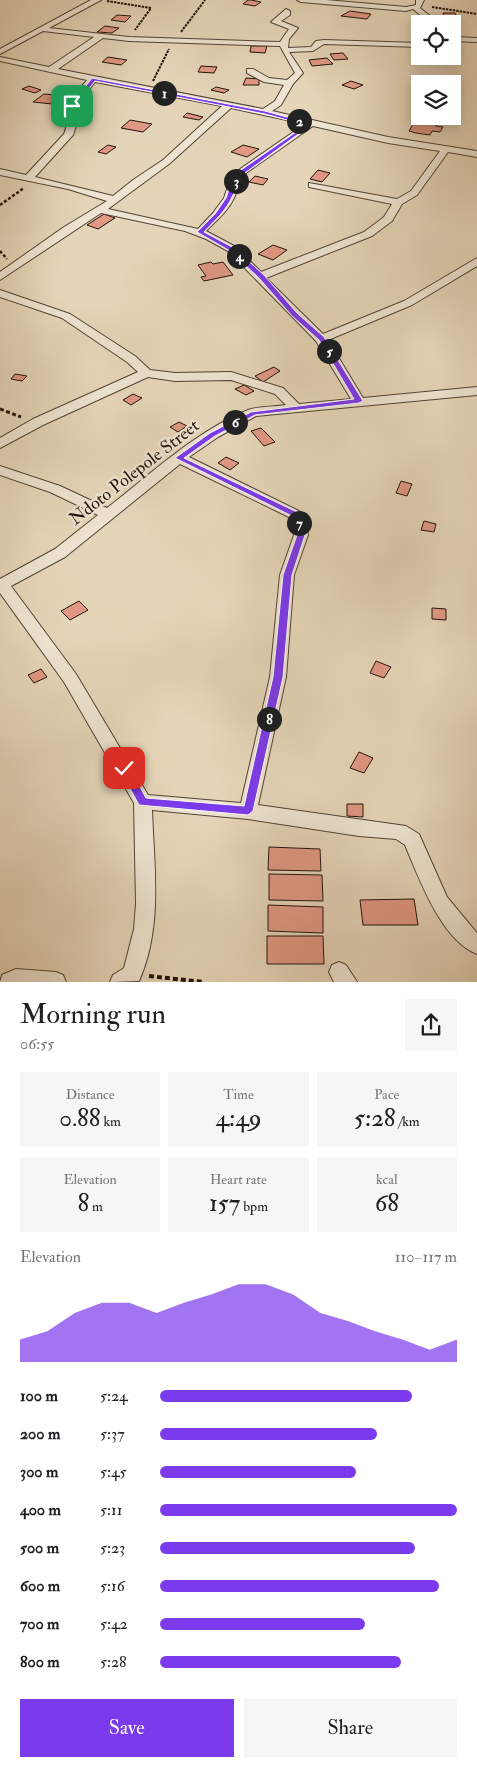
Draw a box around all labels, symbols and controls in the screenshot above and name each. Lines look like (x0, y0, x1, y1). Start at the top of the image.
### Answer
map controls (411, 15, 461, 125)
button: locate (411, 15, 461, 65)
button: layers (411, 75, 461, 125)
pin: 1 (152, 80, 176, 106)
pin (51, 85, 93, 127)
text: 1 (162, 85, 167, 102)
icon: arrive (58, 92, 86, 120)
pin: 2 (286, 108, 312, 134)
text: 2 (296, 113, 303, 130)
pin: 3 (224, 168, 248, 194)
text: 3 (234, 173, 239, 190)
pin: 4 (226, 244, 252, 268)
text: 4 (236, 248, 243, 265)
pin: 5 (316, 338, 342, 364)
text: 5 (326, 343, 333, 360)
pin: 6 (222, 410, 248, 434)
street label: Ndoto Polepole Street (65, 414, 204, 530)
text: 6 (232, 414, 239, 431)
pin: 7 (286, 510, 312, 536)
text: 7 (296, 515, 303, 532)
pin: 8 (256, 706, 282, 732)
text: 8 (266, 711, 273, 728)
pin (103, 747, 145, 789)
icon: check (110, 754, 138, 782)
text: Morning run (20, 997, 166, 1032)
button: share (405, 999, 457, 1051)
text: 06:55 (20, 1034, 54, 1054)
text: Distance (66, 1086, 115, 1103)
text: Time (223, 1086, 254, 1103)
text: Pace (374, 1086, 399, 1103)
text: 0.88 (59, 1103, 101, 1134)
text: 4:49 (216, 1103, 261, 1134)
text: 5:28 (354, 1103, 396, 1134)
text: km (101, 1113, 121, 1130)
text: /km (396, 1113, 420, 1130)
text: Elevation (63, 1171, 117, 1188)
text: Heart rate (210, 1171, 267, 1188)
text: kcal (376, 1171, 398, 1188)
text: 8 (77, 1188, 89, 1219)
text: 157 (209, 1188, 240, 1219)
text: 68 (375, 1188, 399, 1219)
text: m (89, 1198, 103, 1215)
text: bpm (240, 1198, 268, 1215)
text: Elevation (20, 1247, 81, 1267)
text: 110–117 m (395, 1247, 457, 1267)
text: 100 m (20, 1386, 58, 1406)
text: 5:24 (100, 1386, 128, 1406)
text: 200 m (20, 1424, 60, 1444)
text: 5:37 (100, 1424, 124, 1444)
text: 300 m (20, 1462, 58, 1482)
text: 5:45 (100, 1462, 127, 1482)
text: 400 m (20, 1500, 61, 1520)
text: 5:11 (100, 1500, 122, 1520)
text: 500 m (20, 1538, 59, 1558)
text: 5:23 (100, 1538, 125, 1558)
text: 600 m (20, 1576, 60, 1596)
text: 5:16 (100, 1576, 125, 1596)
text: 700 m (20, 1614, 59, 1634)
text: 5:42 (100, 1614, 128, 1634)
text: 800 m (20, 1652, 60, 1672)
text: 5:28 (100, 1652, 127, 1672)
button: Save (20, 1699, 234, 1757)
button: Share (244, 1699, 457, 1757)

